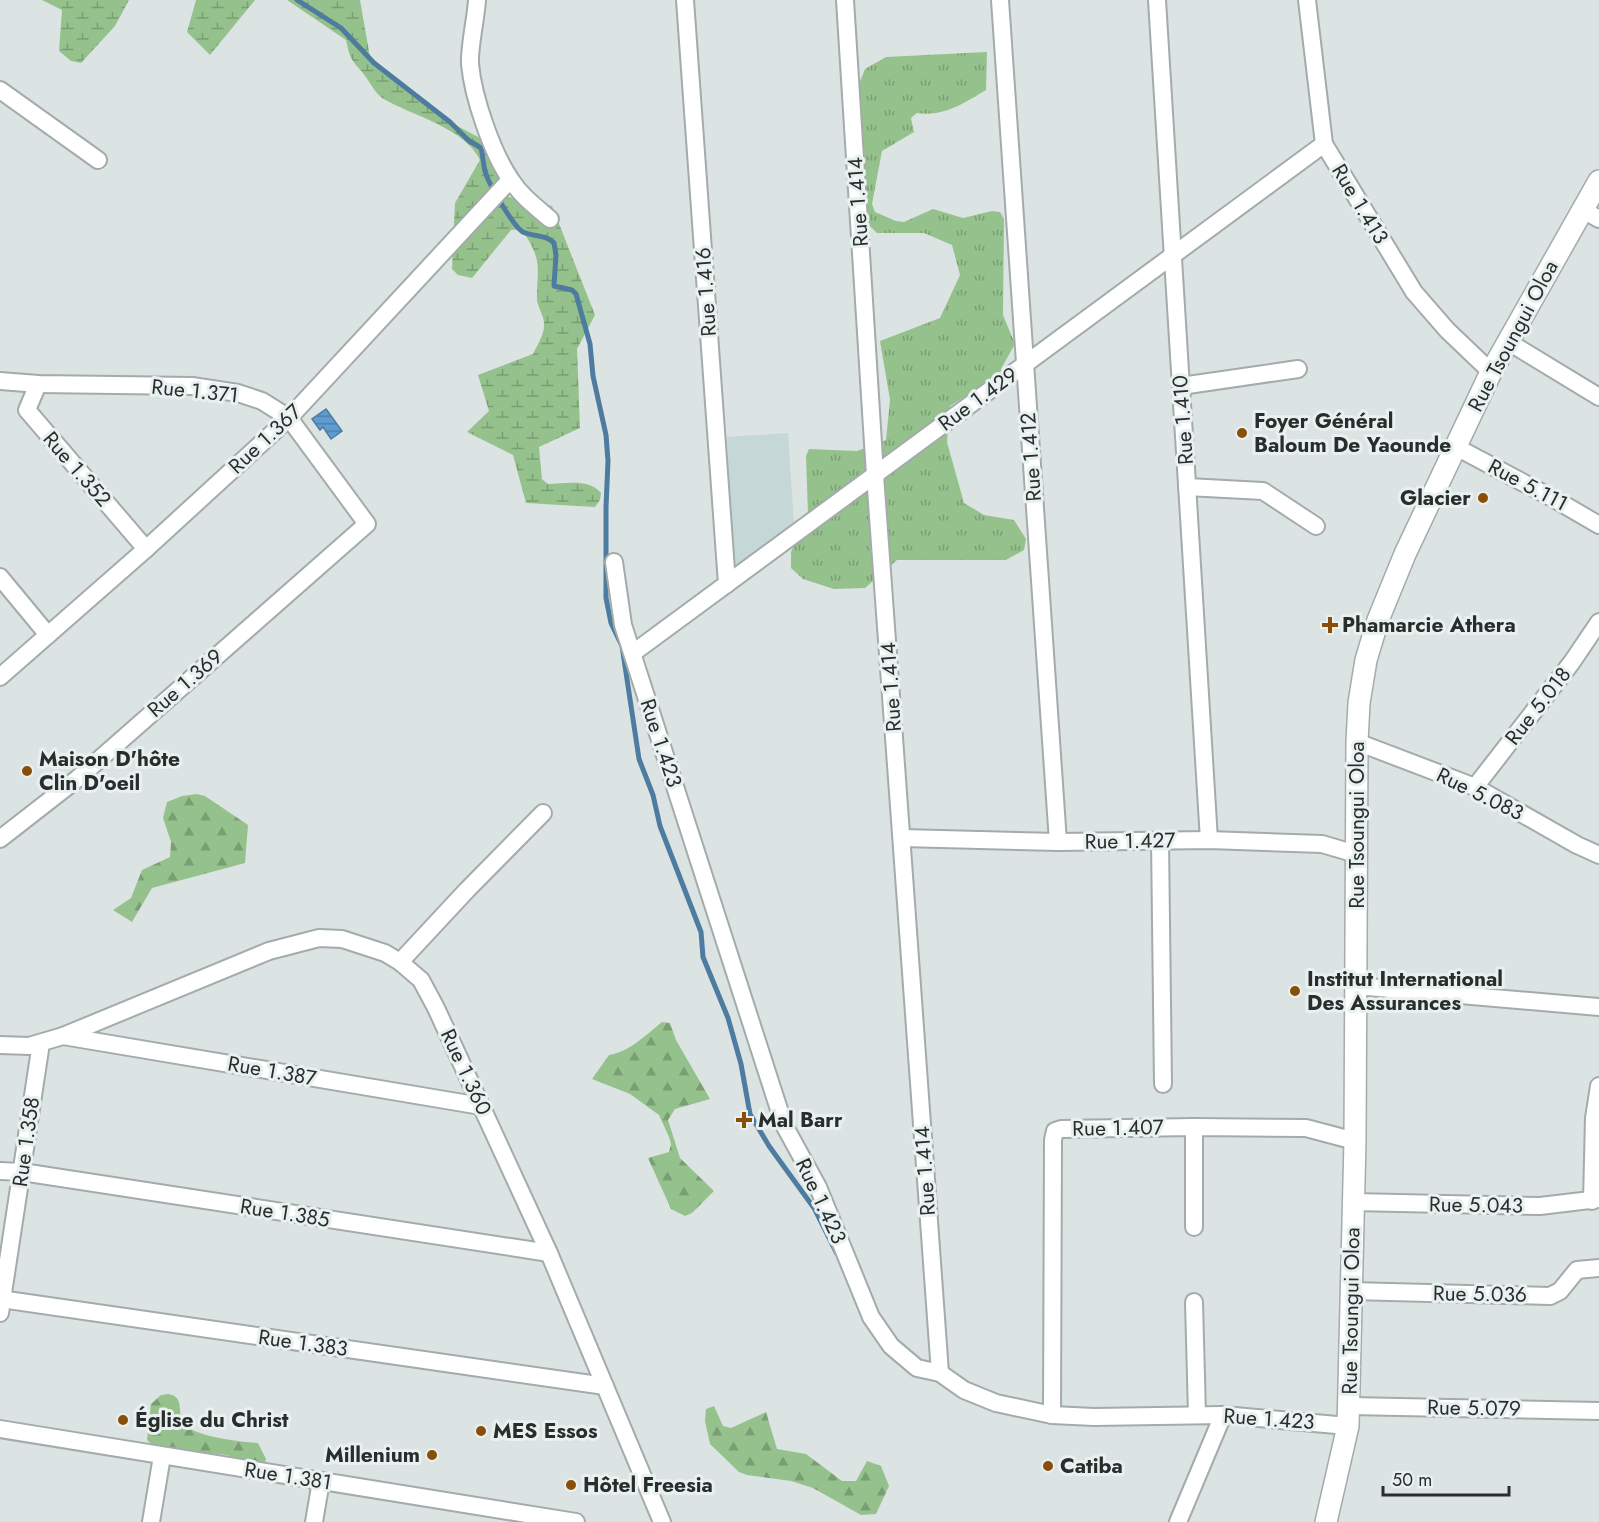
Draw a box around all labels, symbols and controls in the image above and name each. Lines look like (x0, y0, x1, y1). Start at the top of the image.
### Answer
street label: Rue 1.414 (840, 156, 876, 248)
street label: Rue 1.413 (1324, 158, 1396, 250)
street label: Rue 1.416 (688, 246, 724, 338)
street label: Rue Tsoungui Oloa (1460, 255, 1566, 417)
street label: Rue 1.429 (932, 360, 1024, 438)
street label: Rue 1.371 (150, 372, 240, 410)
street label: Rue 1.410 (1165, 374, 1201, 466)
street label: Rue 1.367 (222, 397, 308, 481)
place label: Foyer Général Baloum De Yaounde (1254, 406, 1451, 460)
street label: Rue 1.412 (1013, 411, 1049, 503)
street label: Rue 1.352 (36, 425, 118, 513)
marker: Foyer Général Baloum De Yaounde (1235, 426, 1249, 440)
street label: Rue 5.111 (1483, 451, 1573, 519)
place label: Glacier (1400, 483, 1471, 513)
marker: Glacier (1476, 491, 1490, 505)
place label: Phamarcie Athera (1342, 610, 1516, 640)
marker: Phamarcie Athera (1323, 618, 1337, 632)
street label: Rue 1.414 (873, 641, 909, 733)
street label: Rue 1.369 (141, 642, 229, 724)
street label: Rue 5.018 (1498, 661, 1578, 751)
street label: Rue 1.423 (633, 695, 689, 791)
street label: Rue Tsoungui Oloa (1342, 741, 1372, 909)
place label: Maison D'hôte Clin D'oeil (39, 744, 180, 798)
street label: Rue 5.083 (1431, 760, 1529, 828)
marker: Maison D'hôte Clin D'oeil (20, 764, 34, 778)
street label: Rue 1.427 (1084, 825, 1176, 857)
place label: Institut International Des Assurances (1307, 964, 1503, 1018)
marker: Institut International Des Assurances (1288, 984, 1302, 998)
street label: Rue 1.360 (433, 1024, 499, 1120)
street label: Rue 1.387 (225, 1048, 319, 1094)
street label: Rue 1.358 (5, 1095, 47, 1189)
place label: Mal Barr (758, 1105, 843, 1135)
marker: Mal Barr (735, 1111, 753, 1129)
street label: Rue 1.407 (1072, 1112, 1164, 1144)
street label: Rue 1.414 (907, 1125, 943, 1217)
street label: Rue 1.423 (788, 1153, 854, 1249)
street label: Rue 5.043 (1429, 1189, 1523, 1221)
street label: Rue 1.385 (238, 1191, 332, 1235)
street label: Rue Tsoungui Oloa (1335, 1227, 1367, 1395)
street label: Rue 5.036 (1433, 1278, 1527, 1310)
street label: Rue 1.383 (256, 1322, 350, 1364)
street label: Rue 5.079 (1427, 1392, 1521, 1424)
street label: Rue 1.423 (1222, 1401, 1316, 1437)
place label: Église du Christ (135, 1405, 289, 1435)
marker: Église du Christ (116, 1413, 130, 1427)
place label: MES Essos (493, 1416, 598, 1446)
marker: MES Essos (474, 1424, 488, 1438)
place label: Millenium (325, 1440, 420, 1470)
marker: Millenium (425, 1448, 439, 1462)
place label: Catiba (1060, 1451, 1123, 1481)
street label: Rue 1.381 (242, 1454, 334, 1498)
marker: Catiba (1041, 1459, 1055, 1473)
scale bar (1383, 1459, 1509, 1497)
text: 50 m (1392, 1467, 1432, 1493)
place label: Hôtel Freesia (583, 1470, 713, 1500)
marker: Hôtel Freesia (564, 1478, 578, 1492)

